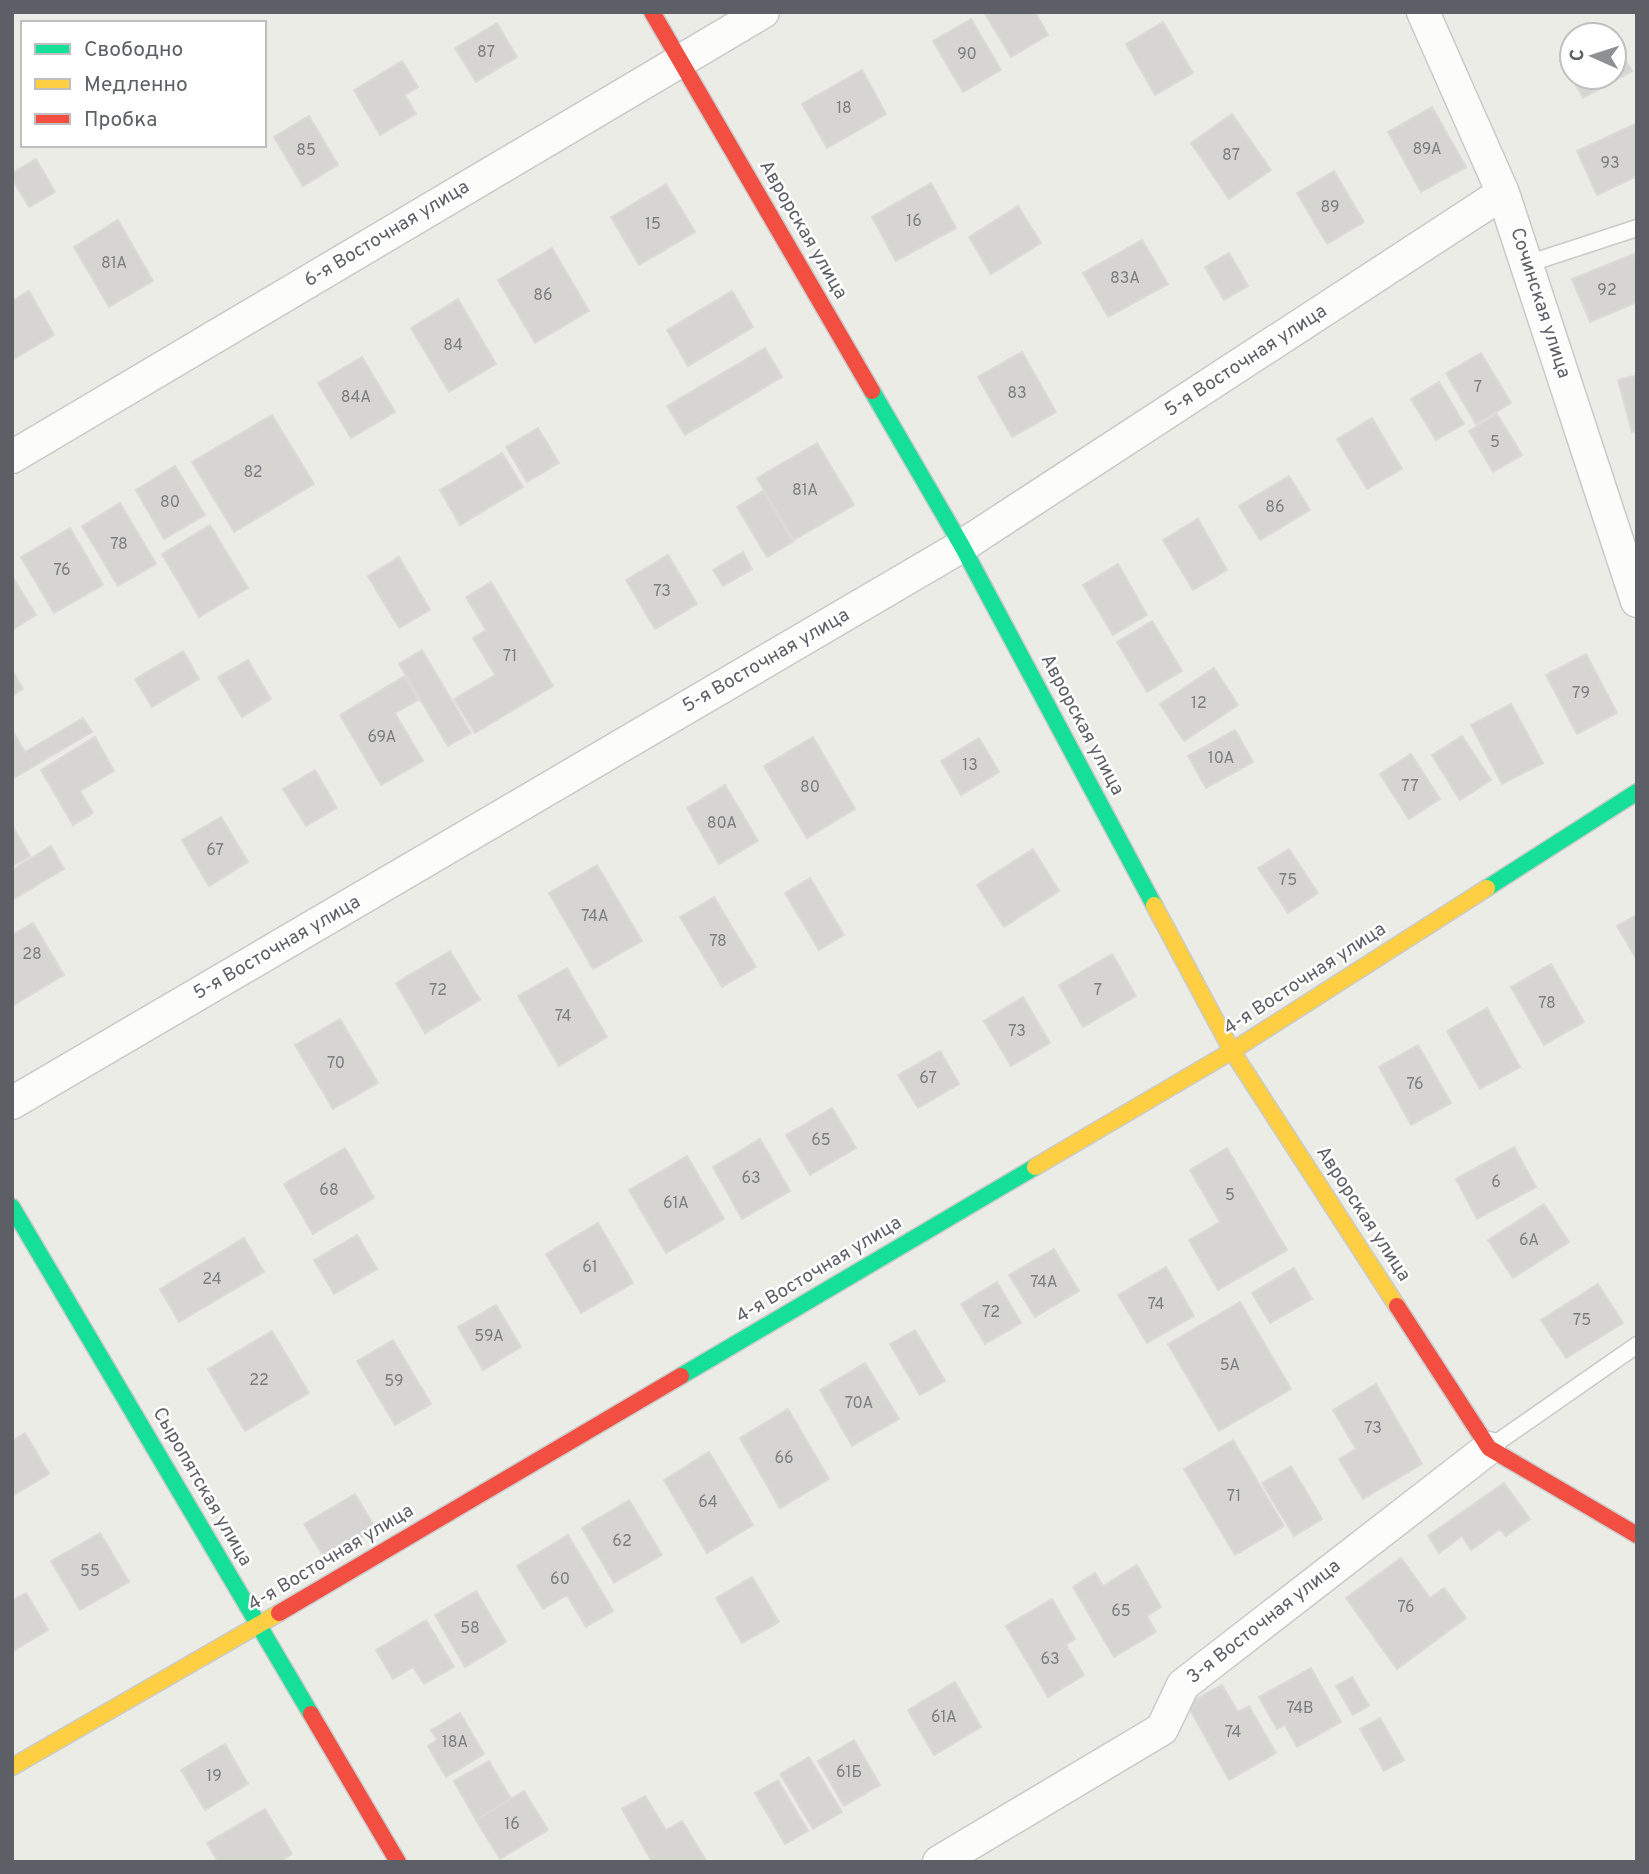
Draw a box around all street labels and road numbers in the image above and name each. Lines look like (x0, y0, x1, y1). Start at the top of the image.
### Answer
street label: Аврорская улица (754, 156, 852, 304)
street label: 6-я Восточная улица (300, 175, 474, 293)
street label: Сочинская улица (1504, 225, 1576, 381)
street label: 5-я Восточная улица (1160, 299, 1332, 423)
street label: 5-я Восточная улица (678, 603, 854, 719)
street label: Аврорская улица (1035, 650, 1129, 800)
street label: 5-я Восточная улица (189, 890, 365, 1006)
street label: 4-я Восточная улица (1219, 917, 1391, 1041)
street label: Аврорская улица (1310, 1142, 1416, 1286)
street label: 4-я Восточная улица (732, 1211, 906, 1329)
street label: Сыропятская улица (147, 1403, 257, 1571)
street label: 4-я Восточная улица (244, 1499, 418, 1617)
street label: 3-я Восточная улица (1182, 1555, 1346, 1689)

